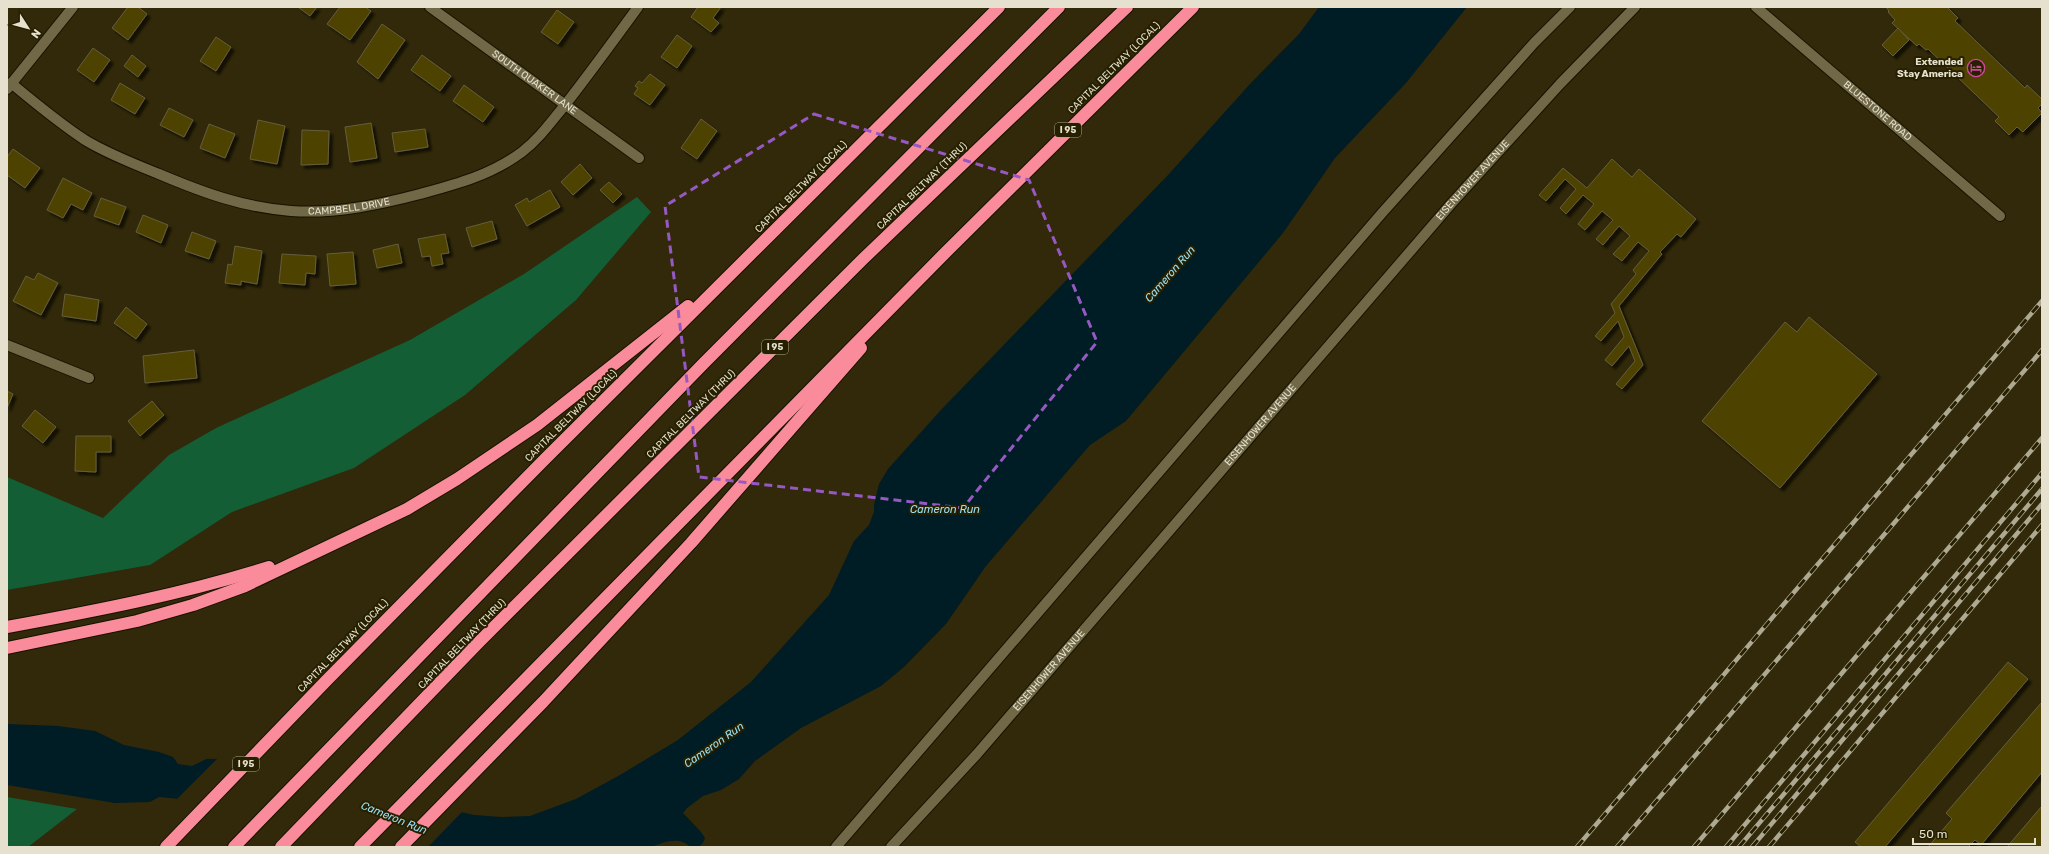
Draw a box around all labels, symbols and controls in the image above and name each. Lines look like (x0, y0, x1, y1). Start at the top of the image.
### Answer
north arrow (8, 8, 48, 48)
street label: CAPITAL BELTWAY (LOCAL) (1066, 20, 1162, 116)
text: N (28, 27, 43, 41)
street label: SOUTH QUAKER LANE (490, 48, 580, 117)
place label: Extended Stay America (1897, 56, 1963, 80)
hotel icon: Extended Stay America (1966, 58, 1986, 78)
street label: BLUESTONE ROAD (1841, 79, 1914, 144)
road number: I 95 (1055, 123, 1081, 137)
street label: EISENHOWER AVENUE (1434, 138, 1512, 223)
street label: CAPITAL BELTWAY (LOCAL) (753, 139, 849, 235)
street label: CAPITAL BELTWAY (THRU) (874, 140, 970, 232)
street label: CAMPBELL DRIVE (308, 196, 391, 218)
water label: Cameron Run (1142, 243, 1198, 305)
road number: I 95 (762, 340, 788, 354)
street label: CAPITAL BELTWAY (THRU) (644, 367, 738, 461)
street label: CAPITAL BELTWAY (LOCAL) (523, 368, 619, 464)
street label: EISENHOWER AVENUE (1222, 382, 1299, 468)
water label: Cameron Run (910, 503, 980, 516)
street label: CAPITAL BELTWAY (THRU) (416, 596, 508, 692)
street label: CAPITAL BELTWAY (LOCAL) (295, 597, 391, 695)
street label: EISENHOWER AVENUE (1011, 627, 1087, 714)
water label: Cameron Run (682, 719, 747, 770)
road number: I 95 (233, 757, 259, 771)
water label: Cameron Run (359, 799, 429, 837)
scale bar (1913, 820, 2035, 846)
text: 50 m (1919, 827, 1947, 841)

